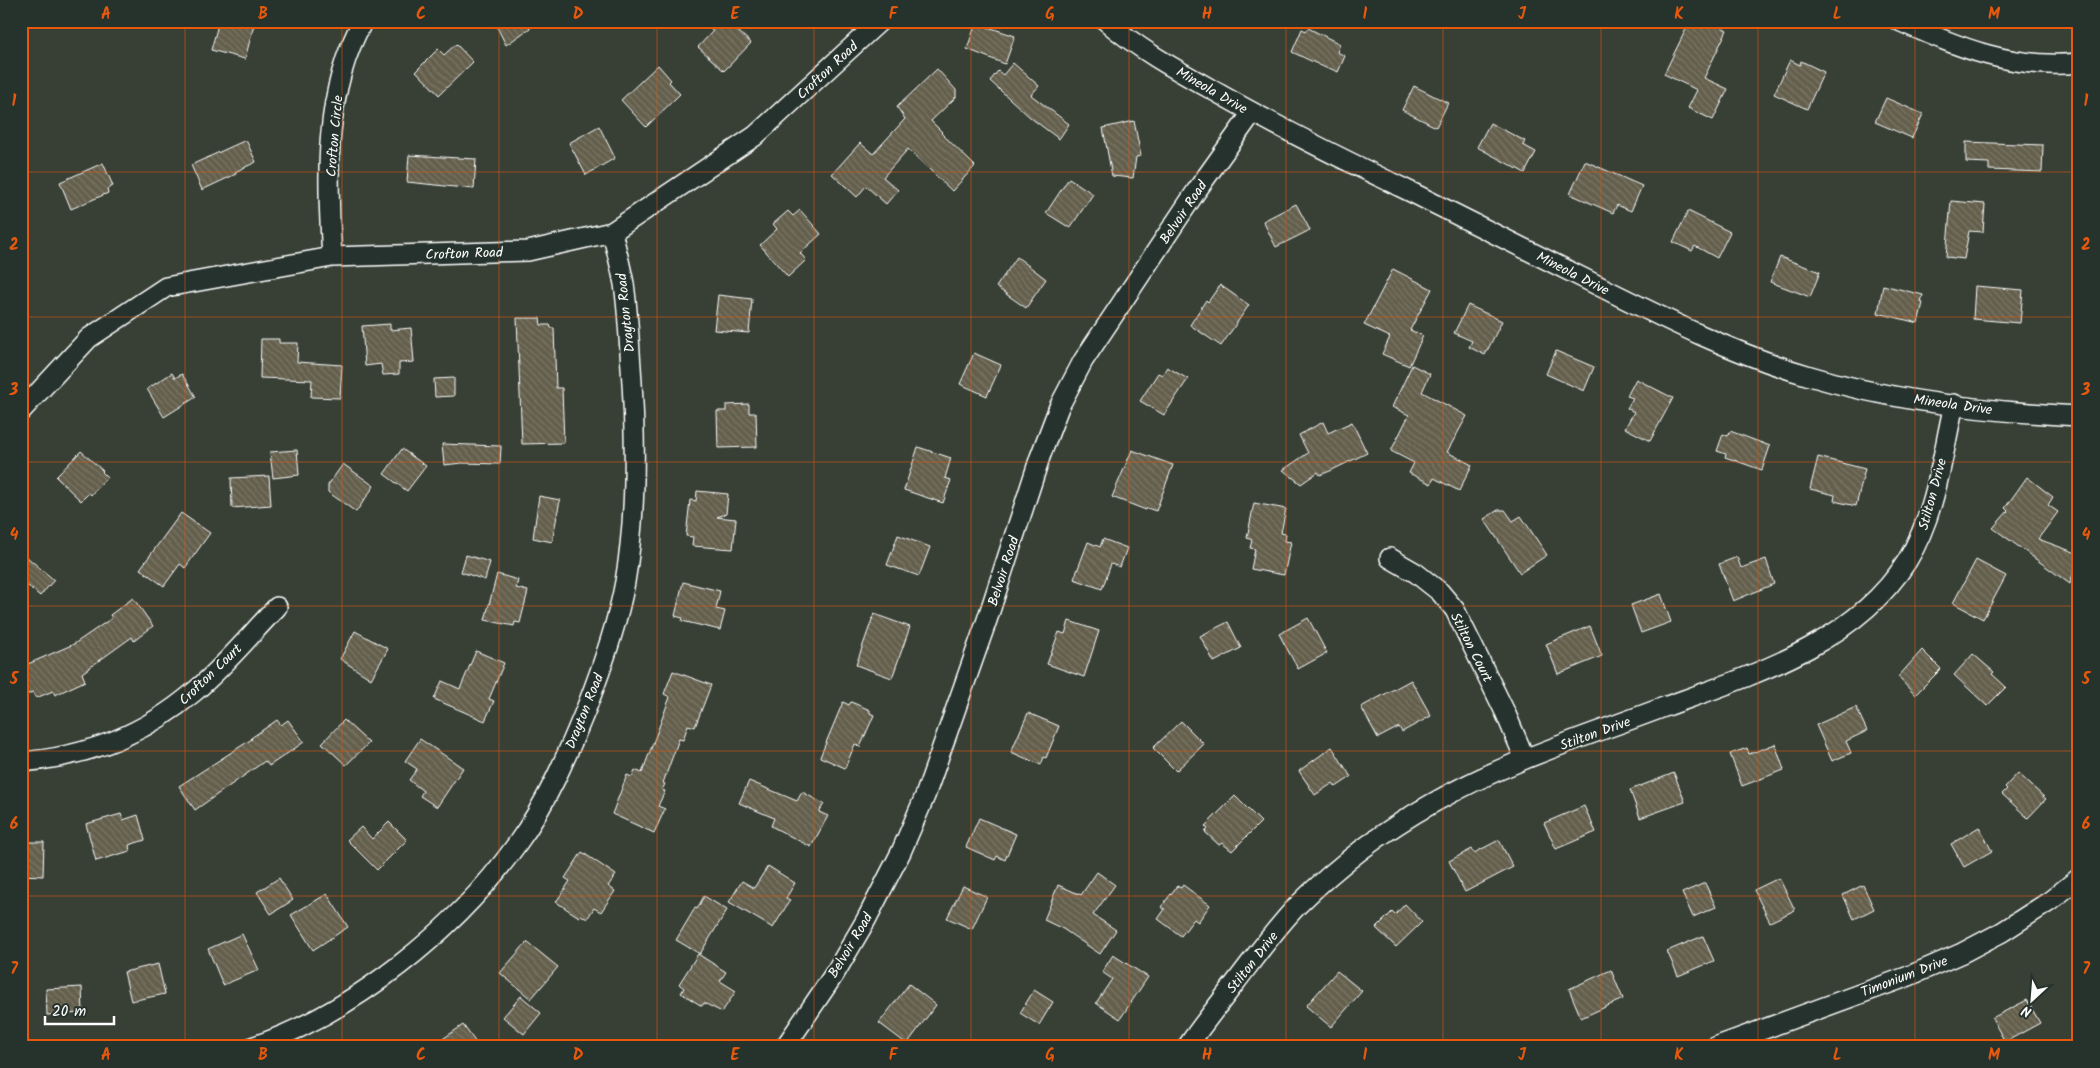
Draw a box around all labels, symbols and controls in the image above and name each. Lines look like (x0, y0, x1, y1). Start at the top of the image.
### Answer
text: A (101, 2, 111, 27)
text: B (258, 2, 268, 27)
text: C (416, 2, 426, 27)
text: D (573, 2, 584, 27)
text: E (731, 2, 741, 27)
text: F (889, 2, 899, 27)
text: G (1045, 2, 1055, 27)
text: H (1202, 2, 1212, 27)
text: I (1363, 2, 1368, 27)
text: J (1518, 2, 1527, 27)
text: K (1674, 2, 1684, 27)
text: L (1833, 2, 1841, 27)
text: M (1988, 2, 2001, 27)
street label: Crofton Road (792, 36, 864, 105)
street label: Mineola Drive (1172, 62, 1252, 121)
text: 1 (12, 89, 17, 114)
text: 1 (2084, 89, 2089, 114)
street label: Crofton Circle (320, 94, 350, 178)
street label: Belvoir Road (1154, 176, 1214, 249)
text: 2 (9, 233, 19, 258)
text: 2 (2081, 233, 2091, 258)
street label: Crofton Road (425, 242, 504, 266)
street label: Mineola Drive (1532, 246, 1613, 302)
street label: Drayton Road (611, 271, 641, 354)
text: 3 (9, 378, 19, 403)
text: 3 (2081, 378, 2091, 403)
street label: Mineola Drive (1912, 389, 1994, 421)
street label: Stilton Drive (1913, 455, 1953, 533)
text: 4 (10, 523, 19, 548)
text: 4 (2082, 523, 2091, 548)
street label: Belvoir Road (982, 532, 1026, 609)
street label: Stilton Court (1444, 609, 1498, 687)
street label: Crofton Court (174, 638, 248, 711)
text: 5 (9, 667, 20, 692)
text: 5 (2081, 667, 2092, 692)
street label: Drayton Road (560, 669, 610, 752)
street label: Stilton Drive (1557, 711, 1634, 757)
text: 6 (10, 812, 19, 837)
text: 6 (2082, 812, 2091, 837)
street label: Belvoir Road (823, 908, 879, 982)
street label: Stilton Drive (1221, 926, 1285, 998)
street label: Timonium Drive (1858, 950, 1952, 1004)
text: 7 (10, 957, 18, 982)
text: 7 (2082, 957, 2090, 982)
north arrow (2008, 976, 2058, 1026)
scale bar (45, 993, 114, 1025)
text: N (2018, 999, 2036, 1023)
text: 20 m (52, 1000, 86, 1024)
text: A (101, 1043, 111, 1068)
text: B (258, 1043, 268, 1068)
text: C (416, 1043, 426, 1068)
text: D (573, 1043, 584, 1068)
text: E (731, 1043, 741, 1068)
text: F (889, 1043, 899, 1068)
text: G (1045, 1043, 1055, 1068)
text: H (1202, 1043, 1212, 1068)
text: I (1363, 1043, 1368, 1068)
text: J (1518, 1043, 1527, 1068)
text: K (1674, 1043, 1684, 1068)
text: L (1833, 1043, 1841, 1068)
text: M (1988, 1043, 2001, 1068)

